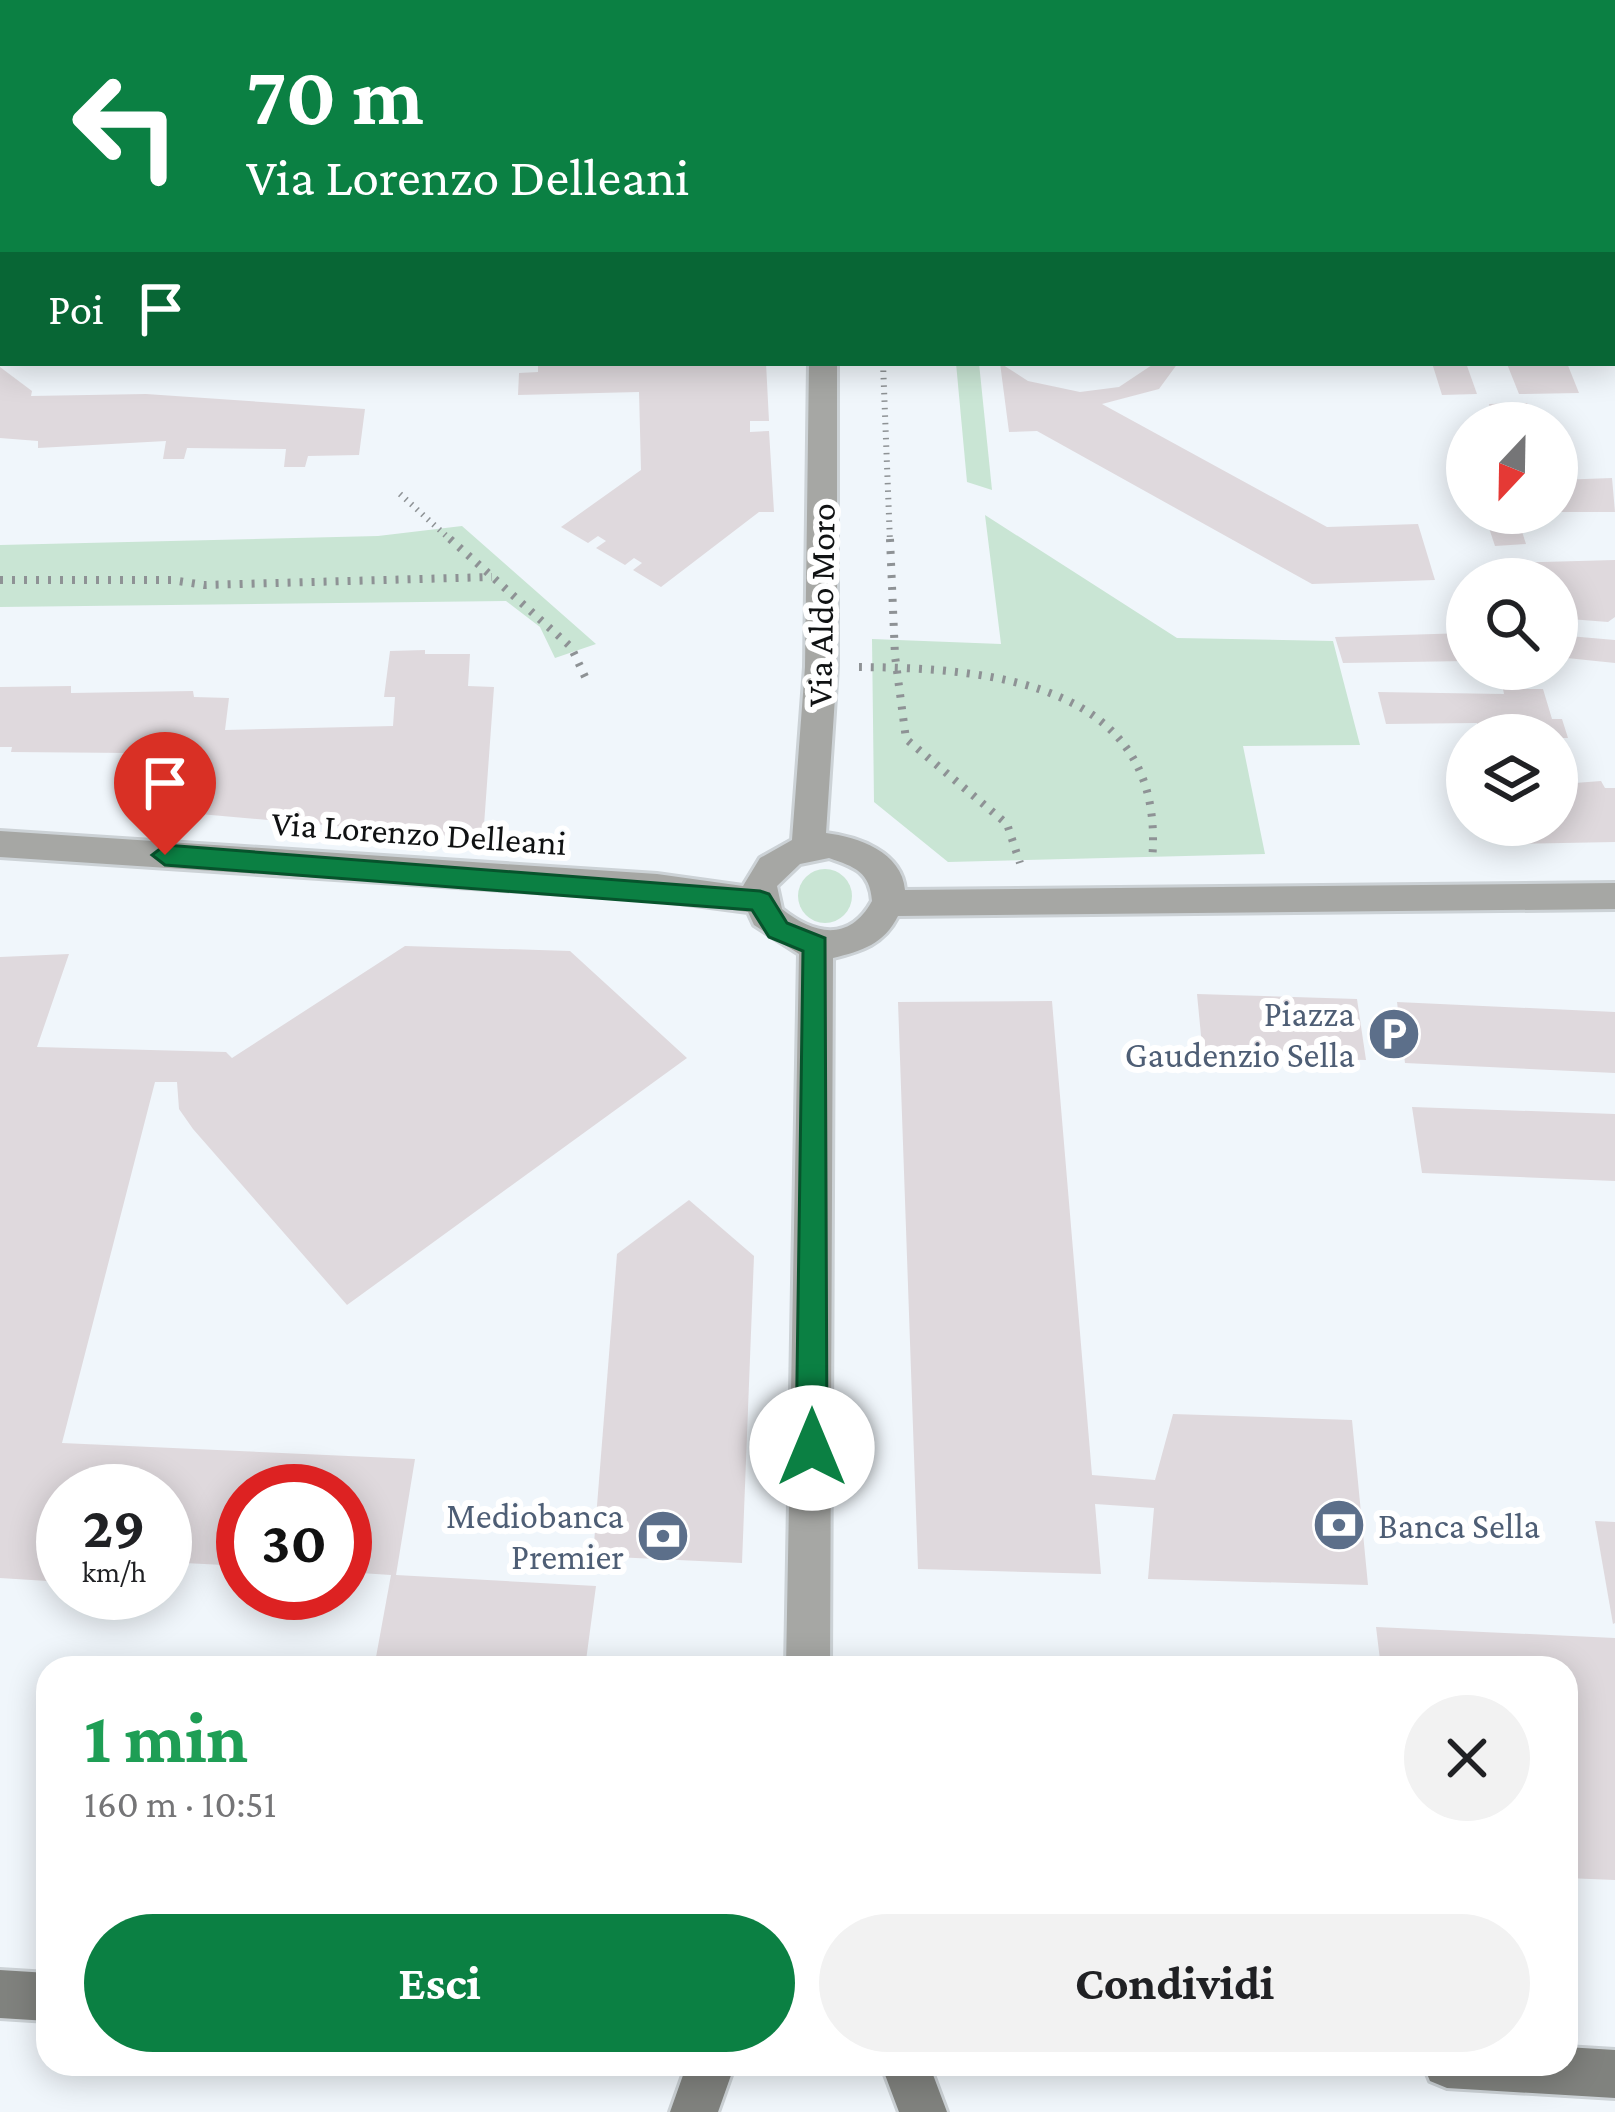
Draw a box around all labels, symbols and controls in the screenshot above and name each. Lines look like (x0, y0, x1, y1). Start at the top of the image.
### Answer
icon: left (48, 48, 204, 204)
text: 70 m (246, 49, 424, 142)
text: Via Lorenzo Delleani (246, 147, 689, 207)
icon: arrive (128, 276, 194, 342)
text: Poi (48, 284, 104, 334)
north arrow (1446, 402, 1578, 534)
map controls (1446, 402, 1578, 846)
street label: Via Aldo Moro (799, 503, 843, 707)
button: search (1446, 558, 1578, 690)
button: layers (1446, 714, 1578, 846)
pin (114, 732, 216, 855)
icon: arrive (132, 750, 198, 816)
street label: Via Lorenzo Delleani (270, 803, 568, 863)
place label: Piazza Gaudenzio Sella (1125, 994, 1355, 1075)
parking icon: Piazza Gaudenzio Sella (1366, 1006, 1422, 1062)
position arrow (749, 1385, 875, 1511)
speed limit sign: 30 (216, 1464, 372, 1620)
text: 29 (82, 1493, 146, 1560)
place label: Mediobanca Premier (446, 1496, 624, 1577)
bank icon: Banca Sella (1311, 1497, 1367, 1553)
place label: Banca Sella (1378, 1506, 1540, 1546)
bank icon: Mediobanca Premier (635, 1508, 691, 1564)
text: km/h (82, 1555, 146, 1588)
button: close (1404, 1695, 1530, 1821)
text: 1 min (84, 1697, 248, 1777)
text: 160 m · 10:51 (84, 1782, 277, 1825)
button: Esci (84, 1914, 795, 2052)
button: Condividi (819, 1914, 1530, 2052)

